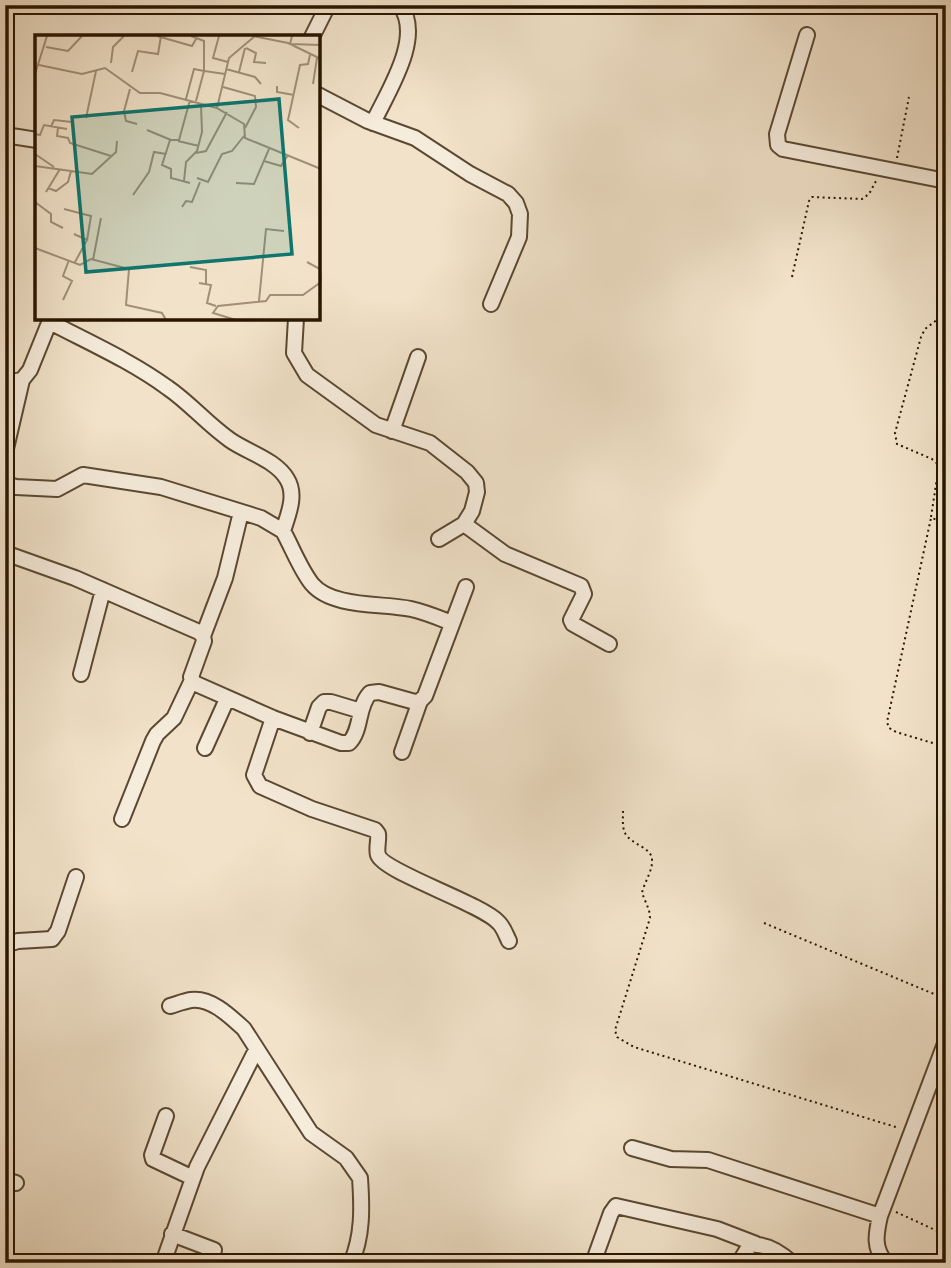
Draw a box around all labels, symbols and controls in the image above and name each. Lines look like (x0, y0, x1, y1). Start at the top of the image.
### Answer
inset map (35, 35, 320, 320)

